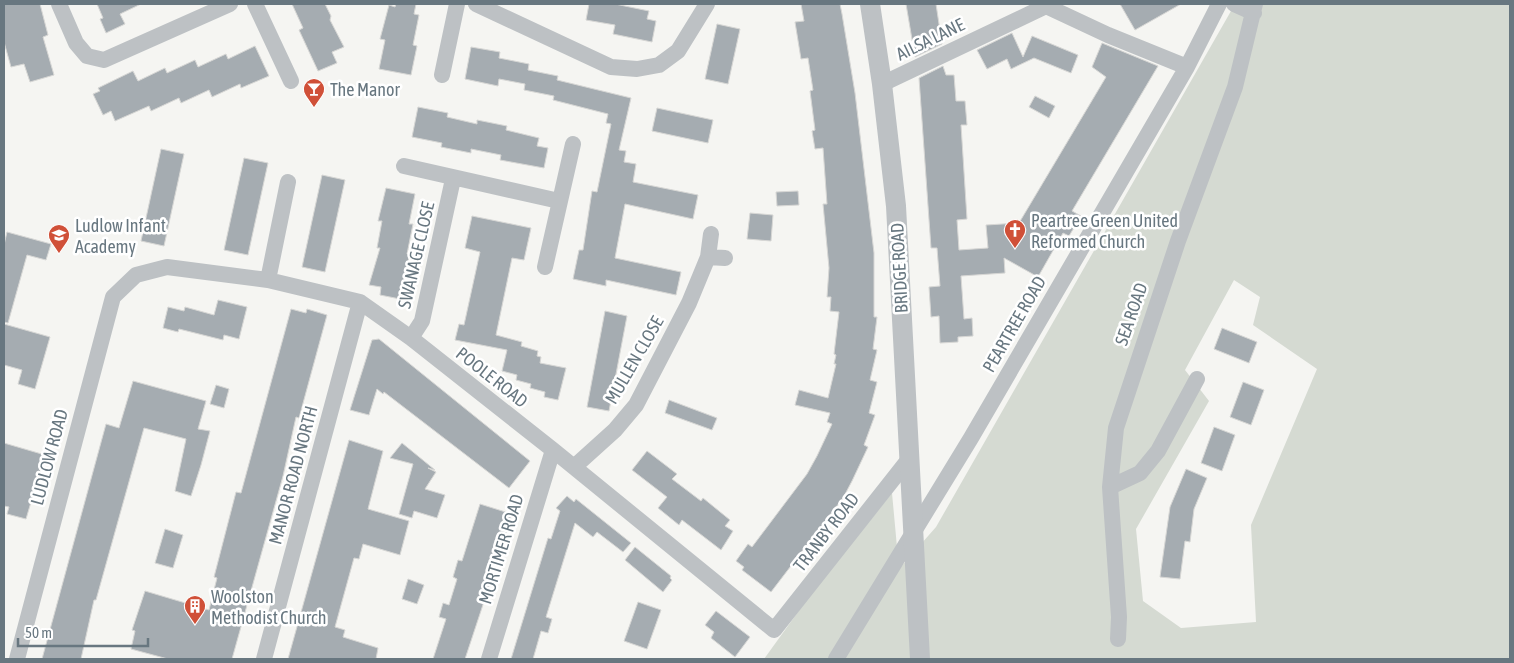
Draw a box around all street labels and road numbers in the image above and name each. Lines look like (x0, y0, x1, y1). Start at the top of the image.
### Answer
street label: AILSA LANE (892, 13, 968, 65)
street label: SWANAGE CLOSE (394, 199, 439, 310)
street label: BRIDGE ROAD (886, 222, 912, 314)
street label: PEARTREE ROAD (978, 272, 1050, 376)
street label: SEA ROAD (1111, 280, 1151, 348)
street label: MULLEN CLOSE (600, 312, 668, 408)
street label: POOLE ROAD (452, 343, 532, 411)
street label: MANOR ROAD NORTH (264, 403, 322, 547)
street label: LUDLOW ROAD (26, 407, 72, 507)
street label: TRANBY ROAD (789, 489, 863, 575)
street label: MORTIMER ROAD (474, 492, 528, 606)

